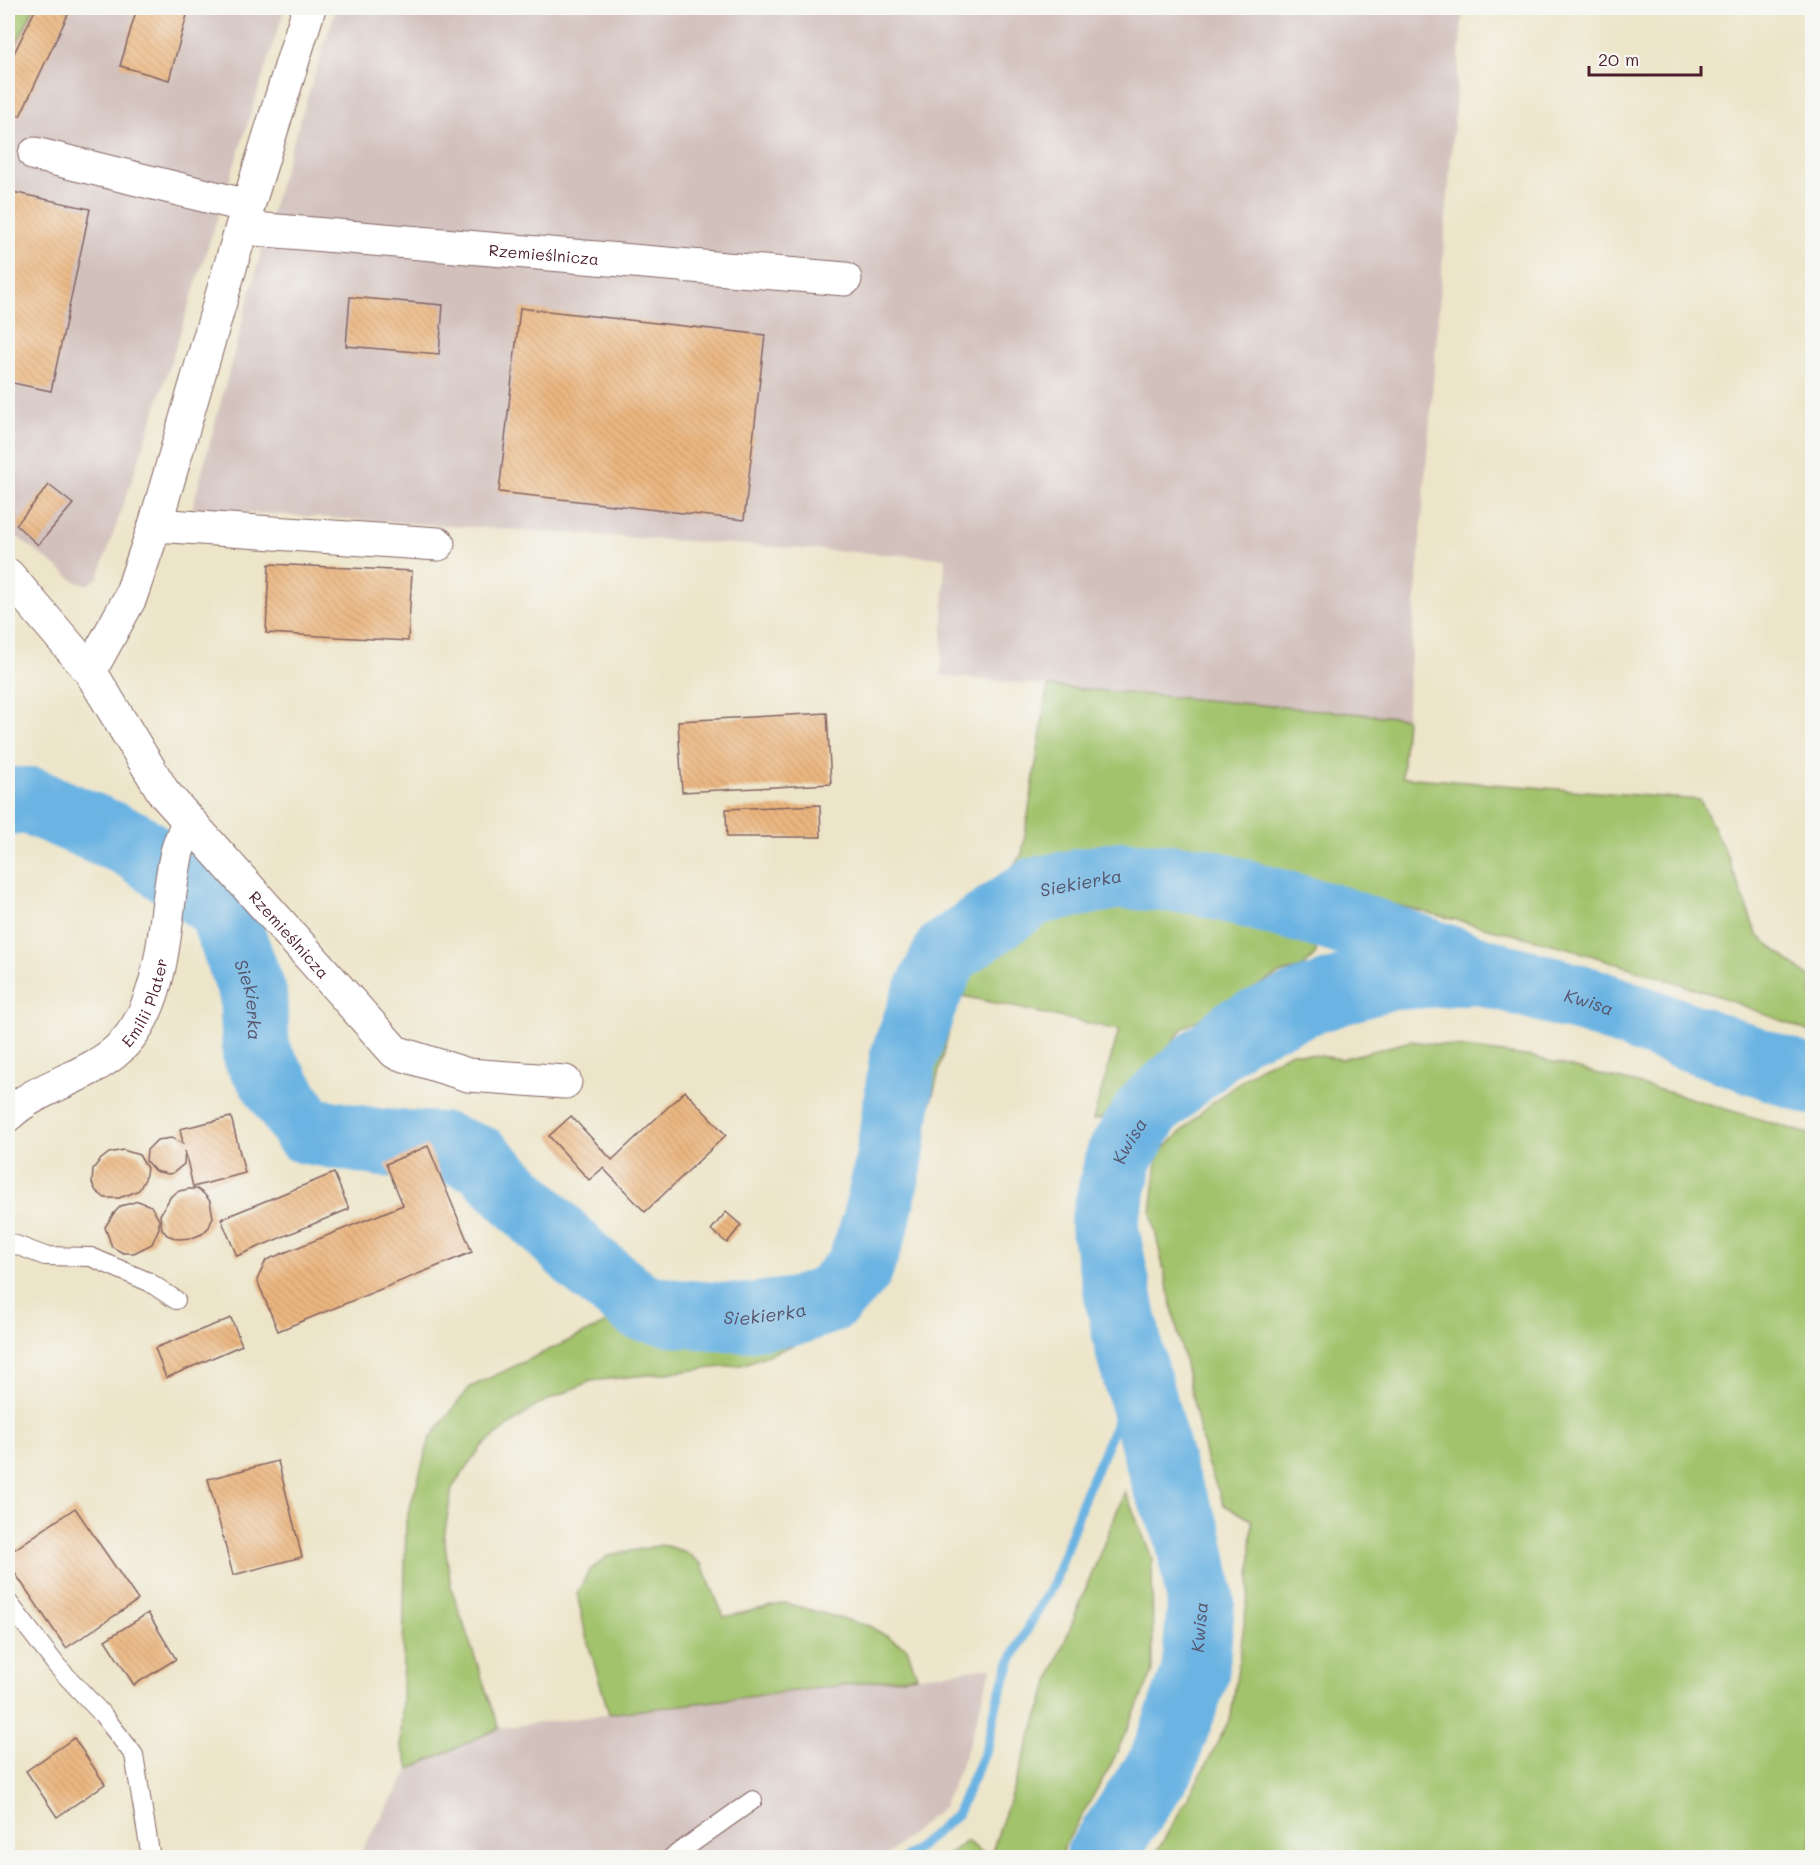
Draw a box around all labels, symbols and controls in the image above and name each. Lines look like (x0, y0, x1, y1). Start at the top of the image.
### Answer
scale bar (1589, 39, 1702, 77)
text: 20 m (1598, 47, 1639, 71)
street label: Rzemieślnicza (488, 238, 600, 269)
water label: Siekierka (1038, 863, 1124, 902)
street label: Rzemieślnicza (245, 886, 334, 982)
street label: Emilii Plater (116, 956, 171, 1051)
water label: Siekierka (229, 956, 267, 1041)
water label: Kwisa (1562, 983, 1617, 1021)
water label: Kwisa (1106, 1113, 1152, 1166)
water label: Siekierka (723, 1297, 809, 1330)
water label: Kwisa (1185, 1601, 1213, 1653)

